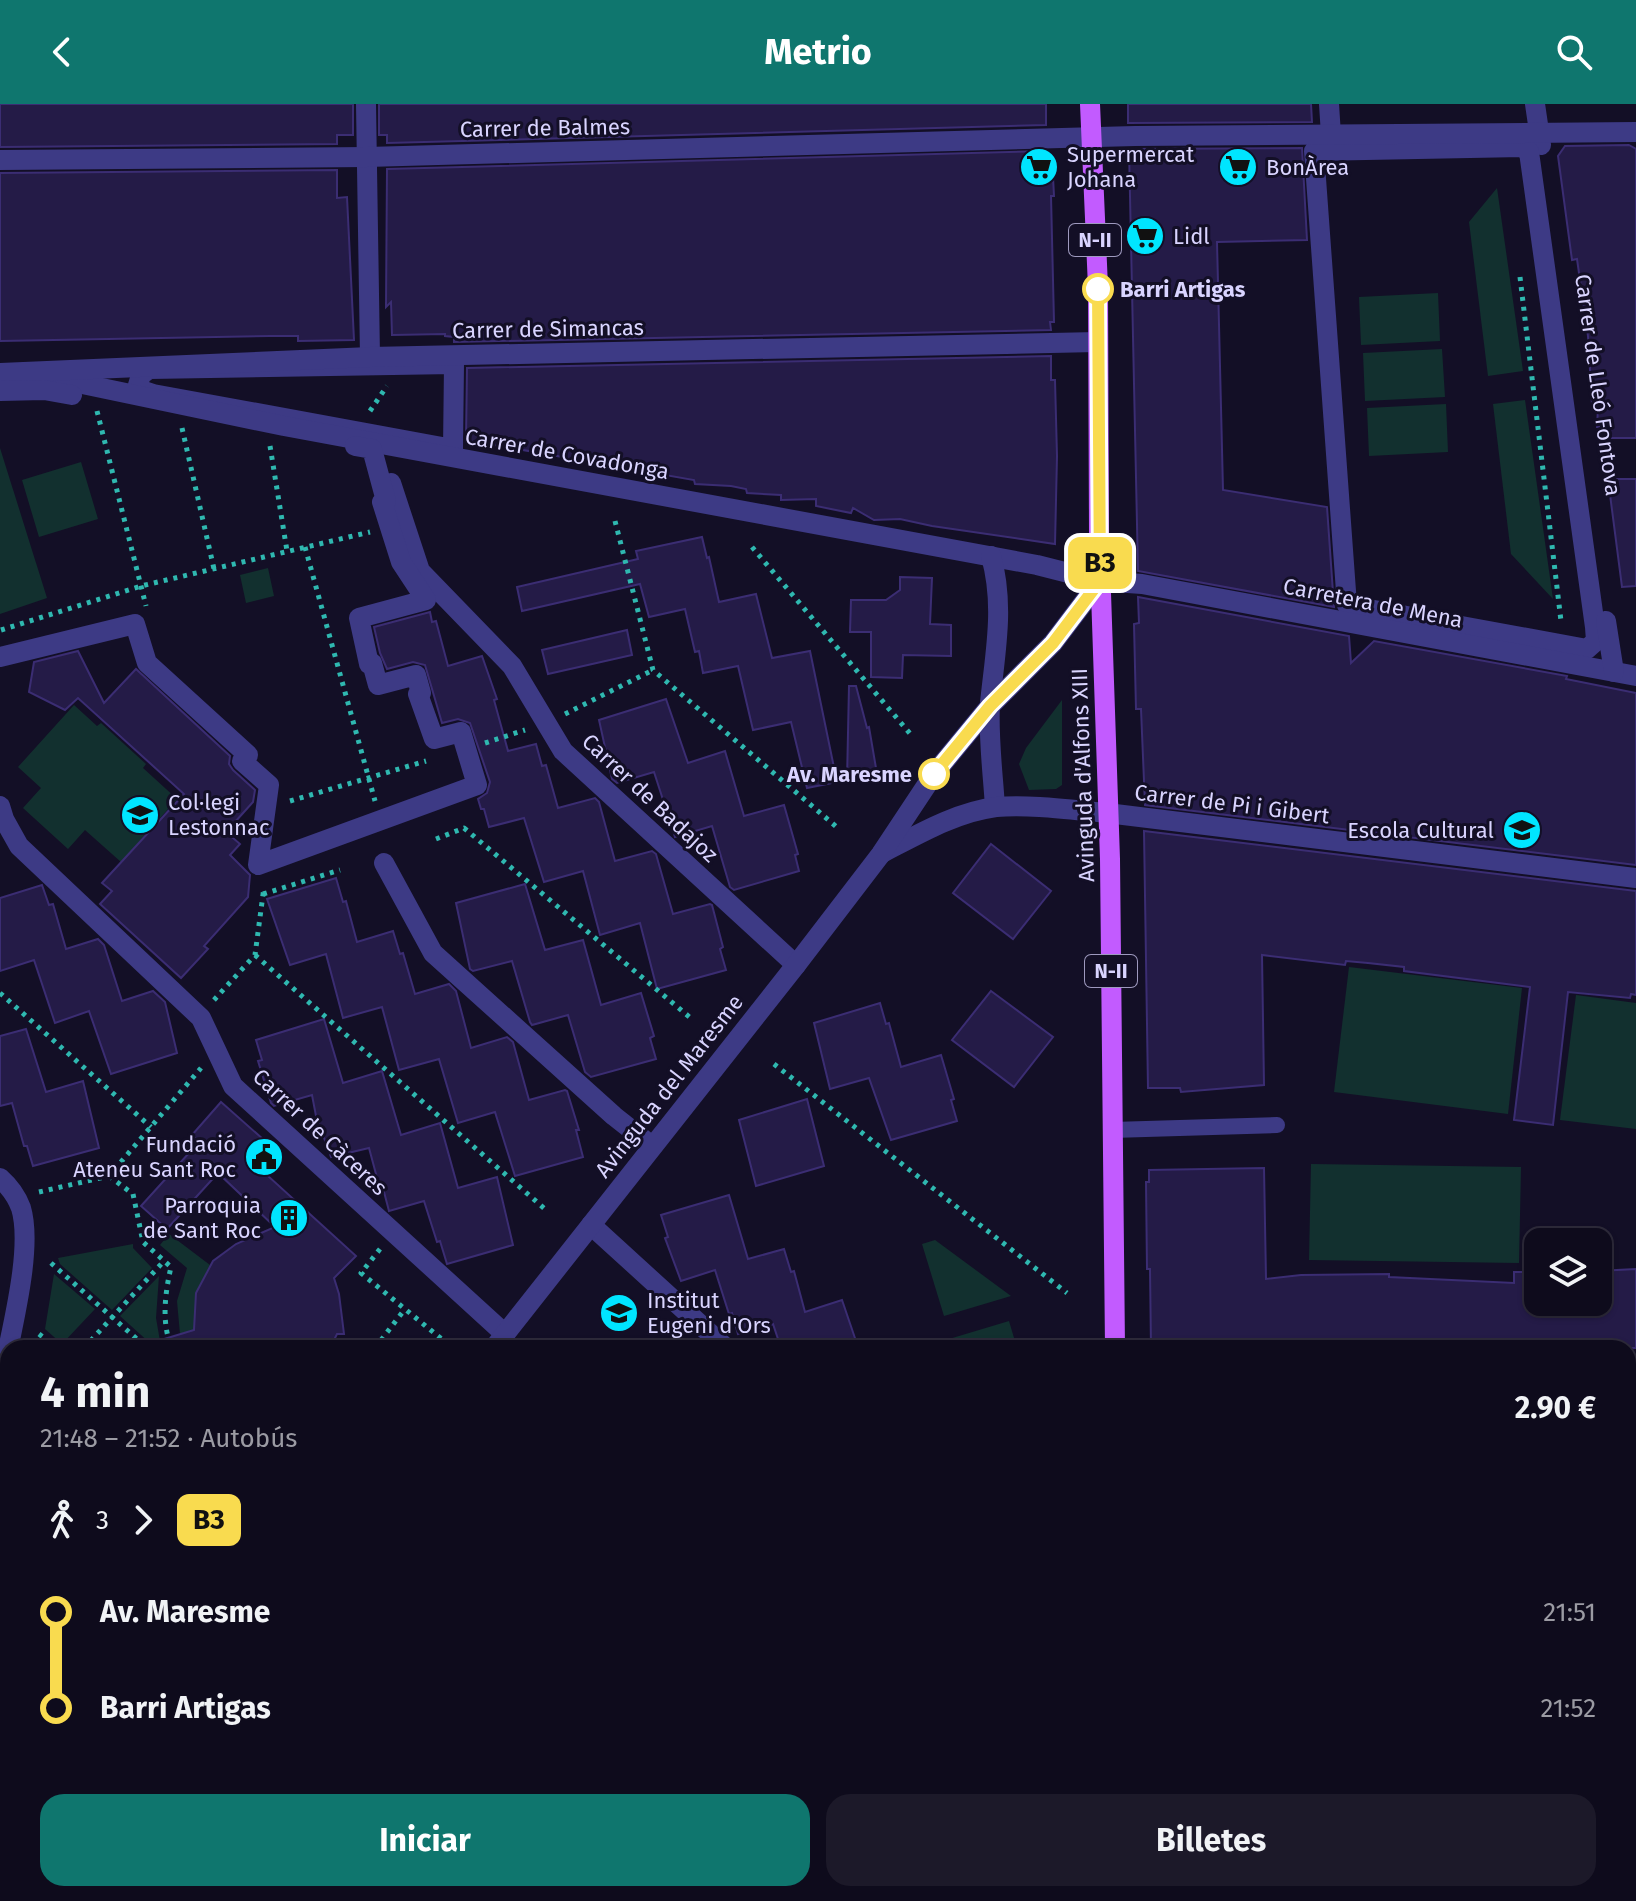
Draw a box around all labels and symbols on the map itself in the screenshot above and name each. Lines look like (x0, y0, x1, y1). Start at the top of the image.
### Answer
street label: Carrer de Balmes (460, 113, 630, 143)
place label: Supermercat Johana (1067, 141, 1194, 193)
supermarket icon: Supermercat Johana (1018, 146, 1060, 188)
supermarket icon: BonÀrea (1217, 146, 1259, 188)
place label: BonÀrea (1266, 154, 1349, 181)
supermarket icon: Lidl (1124, 215, 1166, 257)
place label: Lidl (1173, 223, 1210, 250)
road number: N-II (1069, 224, 1121, 256)
street label: Carrer de Lleó Fontova (1569, 272, 1627, 498)
marker: Barri Artigas (1083, 274, 1113, 304)
place label: Barri Artigas (1120, 276, 1246, 303)
street label: Carrer de Simancas (452, 314, 644, 344)
street label: Carrer de Covadonga (463, 423, 671, 485)
line badge: B3 (1064, 537, 1136, 589)
street label: Carretera de Mena (1281, 572, 1465, 634)
street label: Avinguda d'Alfons XIII (1066, 667, 1100, 883)
street label: Carrer de Badajoz (576, 728, 724, 868)
marker: Av. Maresme (919, 759, 949, 789)
place label: Av. Maresme (786, 761, 912, 788)
street label: Carrer de Pi i Gibert (1133, 779, 1331, 829)
place label: Col·legi Lestonnac (168, 789, 269, 841)
school or university icon: Col·legi Lestonnac (119, 794, 161, 836)
school or university icon: Escola Cultural (1501, 809, 1543, 851)
place label: Escola Cultural (1347, 817, 1494, 844)
road number: N-II (1085, 955, 1137, 987)
street label: Avinguda del Maresme (589, 989, 749, 1183)
street label: Carrer de Càceres (247, 1063, 393, 1201)
place label: Fundació Ateneu Sant Roc (73, 1131, 236, 1183)
public building icon: Fundació Ateneu Sant Roc (243, 1136, 285, 1178)
place label: Parroquia de Sant Roc (143, 1192, 261, 1244)
building icon: Parroquia de Sant Roc (268, 1197, 310, 1239)
place label: Institut Eugeni d'Ors (647, 1287, 771, 1339)
school or university icon: Institut Eugeni d'Ors (598, 1292, 640, 1334)

